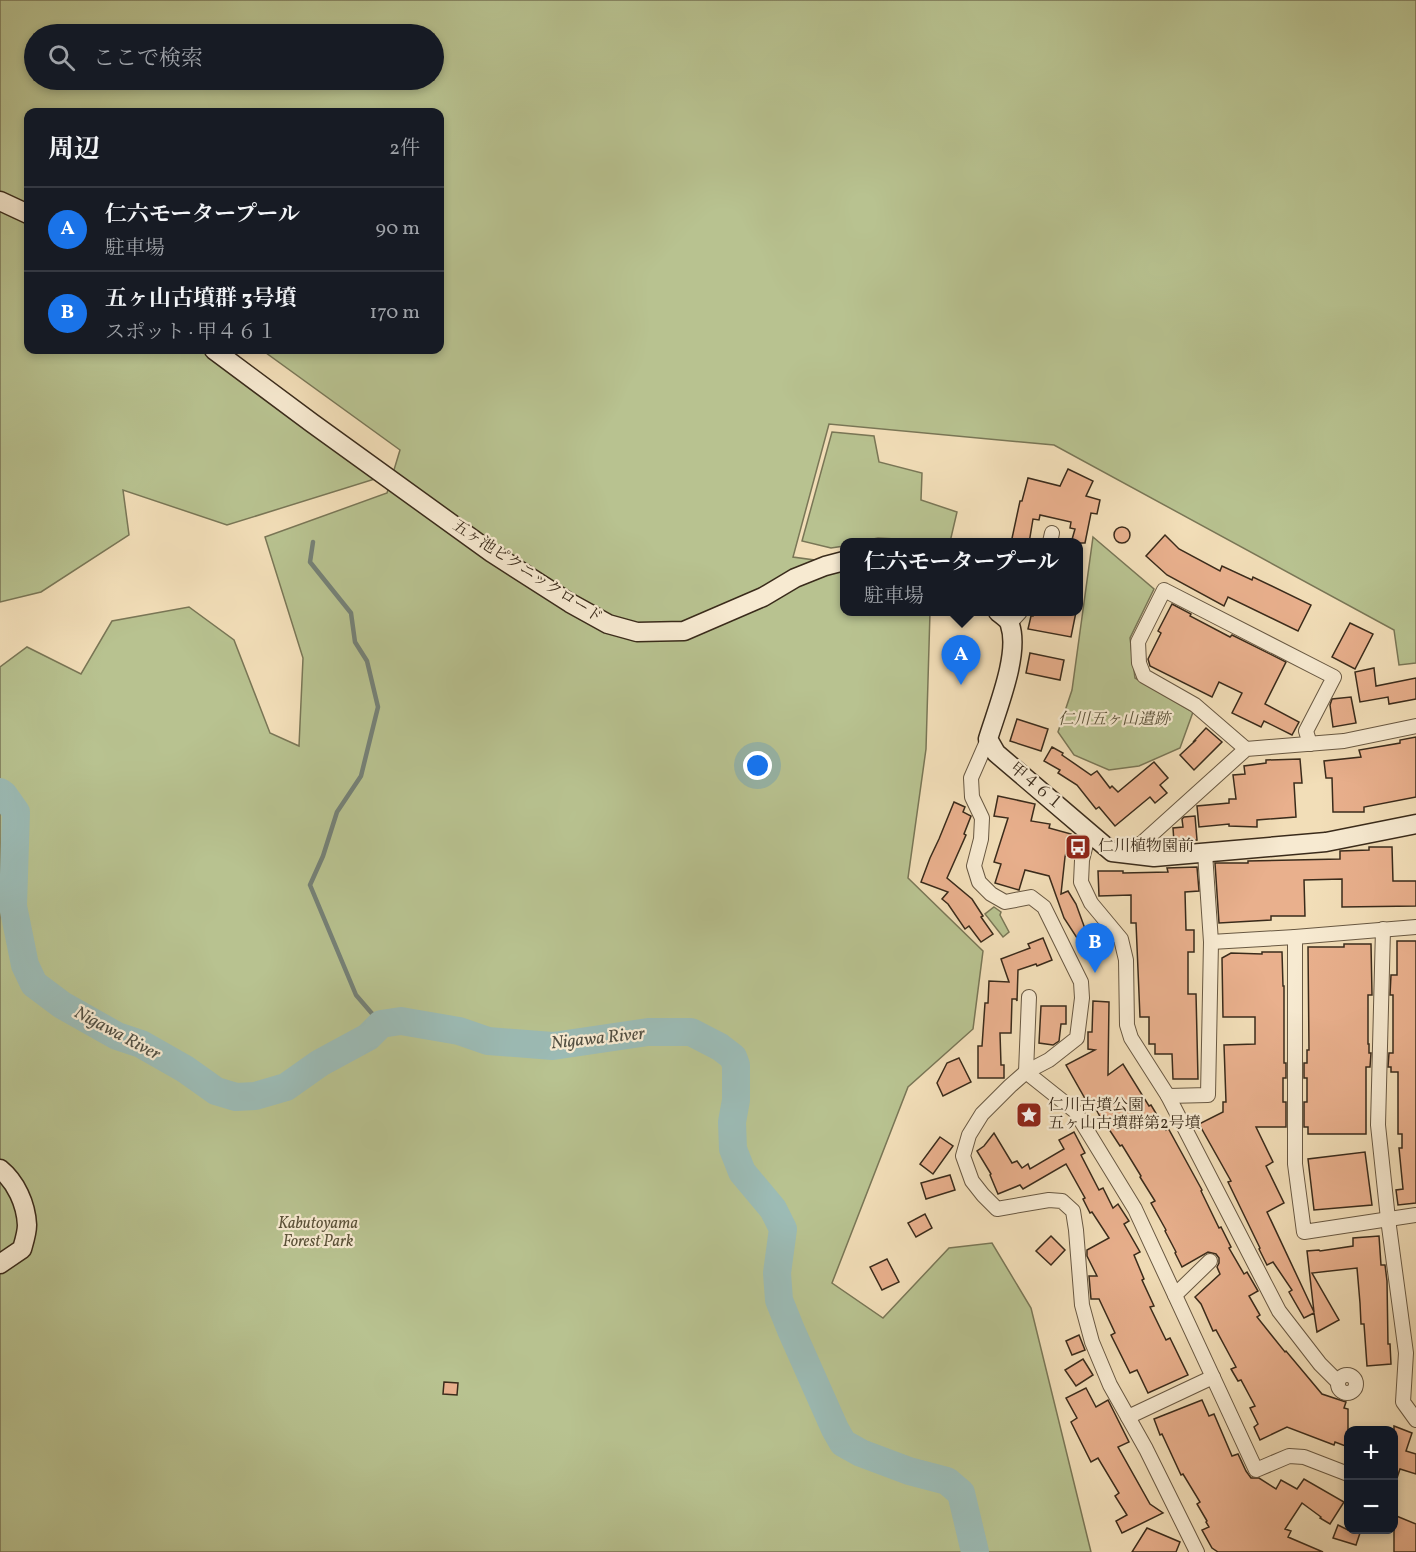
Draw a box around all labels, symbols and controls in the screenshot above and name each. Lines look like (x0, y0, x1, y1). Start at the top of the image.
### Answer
search box (24, 24, 444, 90)
icon: search (45, 41, 78, 74)
text: ここで検索 (93, 44, 203, 75)
text: 周辺 (48, 132, 100, 168)
text: 2件 (389, 135, 420, 163)
text: 仁六モータープール (105, 200, 300, 231)
text: A (60, 215, 75, 243)
text: 90 m (376, 215, 420, 243)
text: 駐車場 (105, 235, 165, 263)
text: 五ヶ山古墳群 3号墳 (105, 284, 297, 315)
text: B (61, 299, 74, 327)
text: 170 m (370, 299, 420, 327)
text: スポット · 甲４６１ (105, 319, 277, 347)
street label: 五ヶ池ピクニックロード (448, 515, 606, 629)
popup (840, 538, 1083, 616)
text: 仁六モータープール (864, 548, 1059, 579)
text: 駐車場 (864, 583, 924, 611)
pin: A (942, 636, 980, 685)
park label: 仁川五ヶ山遺跡 (1058, 709, 1173, 731)
your location (743, 751, 772, 780)
street label: 甲４６１ (1004, 758, 1068, 816)
bus stop icon: 仁川植物園前 (1063, 832, 1093, 862)
place label: 仁川植物園前 (1098, 836, 1194, 858)
pin: B (1076, 924, 1114, 973)
water label: Nigawa River (69, 1001, 165, 1067)
water label: Nigawa River (550, 1022, 647, 1056)
place label: 仁川古墳公園 五ヶ山古墳群第2号墳 (1048, 1095, 1201, 1135)
place icon: 仁川古墳公園 五ヶ山古墳群第2号墳 (1014, 1100, 1044, 1130)
park label: Kabutoyama Forest Park (278, 1213, 358, 1253)
map controls (1344, 1426, 1398, 1534)
button: + (1344, 1426, 1398, 1480)
button: − (1344, 1480, 1398, 1534)

